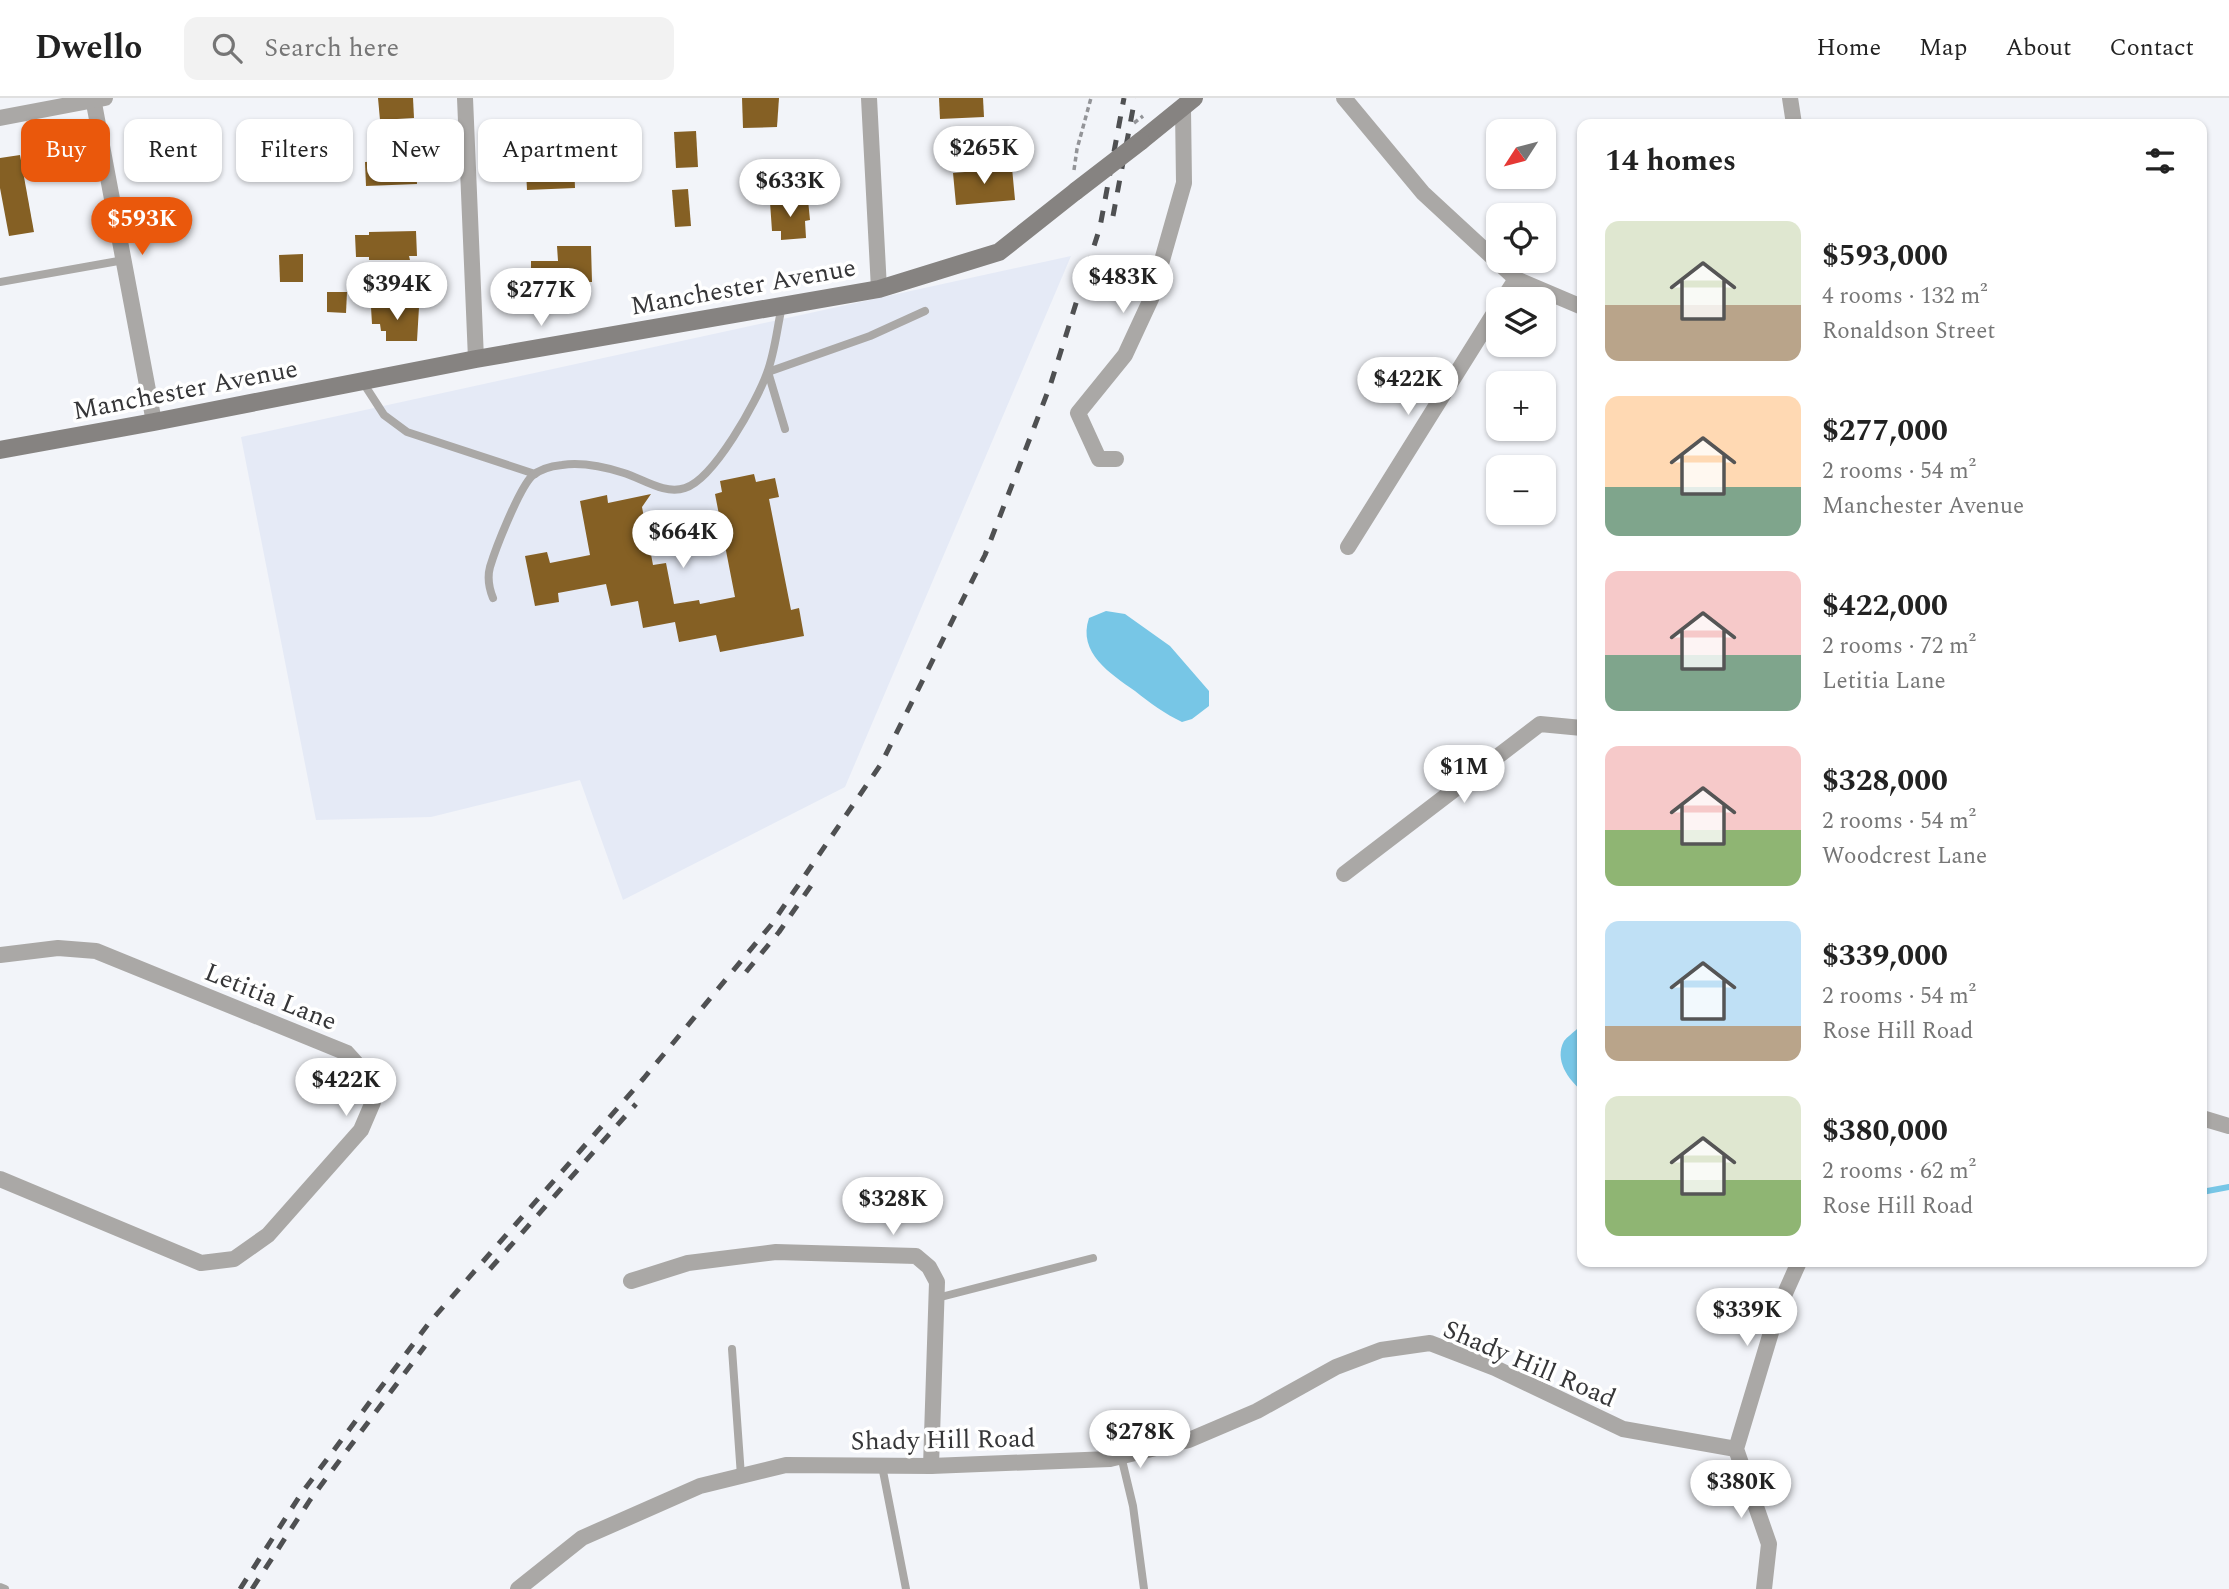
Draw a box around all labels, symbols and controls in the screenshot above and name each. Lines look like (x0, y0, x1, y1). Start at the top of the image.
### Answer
search box (184, 17, 674, 80)
text: Dwello (35, 23, 142, 73)
text: Search here (264, 28, 399, 68)
icon: search (208, 29, 246, 67)
text: Home (1816, 30, 1881, 66)
text: Map (1919, 30, 1967, 66)
text: About (2005, 30, 2071, 66)
text: Contact (2109, 30, 2194, 66)
chip: Buy (21, 119, 110, 182)
chip: Rent (124, 119, 222, 182)
chip: Filters (236, 119, 353, 182)
chip: New (367, 119, 464, 182)
chip: Apartment (478, 119, 642, 182)
north arrow (1486, 119, 1556, 189)
map controls (1486, 119, 1556, 525)
pin: $265K (935, 126, 1033, 186)
text: $265K (949, 131, 1019, 166)
text: 14 homes (1605, 138, 1736, 184)
icon: filters (2141, 142, 2179, 180)
pin: $633K (741, 159, 839, 219)
text: $633K (755, 164, 825, 199)
pin: $593K (93, 198, 191, 257)
text: $593K (107, 202, 177, 237)
button: locate (1486, 203, 1556, 273)
text: $593,000 (1822, 233, 1948, 279)
street label: Manchester Avenue (627, 247, 859, 327)
icon: home (1661, 249, 1745, 333)
pin: $483K (1074, 256, 1172, 315)
text: $483K (1088, 260, 1158, 295)
pin: $394K (348, 262, 446, 322)
text: $394K (362, 267, 432, 302)
pin: $277K (492, 268, 590, 328)
text: $277K (506, 273, 576, 308)
text: 4 rooms · 132 m² (1822, 279, 1988, 314)
button: layers (1486, 287, 1556, 357)
text: Ronaldson Street (1822, 314, 1996, 349)
street label: Manchester Avenue (69, 349, 301, 431)
pin: $422K (1359, 358, 1457, 417)
text: $422K (1373, 362, 1443, 397)
button: + (1486, 371, 1556, 441)
text: $277,000 (1822, 408, 1948, 454)
icon: home (1661, 424, 1745, 508)
text: 2 rooms · 54 m² (1822, 454, 1976, 489)
button: − (1486, 455, 1556, 525)
text: Manchester Avenue (1822, 489, 2024, 524)
pin: $664K (634, 510, 732, 570)
text: $664K (648, 515, 718, 550)
text: $422,000 (1822, 583, 1948, 629)
icon: home (1661, 599, 1745, 683)
text: 2 rooms · 72 m² (1822, 629, 1976, 664)
text: Letitia Lane (1822, 664, 1946, 699)
pin: $1M (1430, 746, 1498, 805)
text: $1M (1440, 750, 1488, 785)
text: $328,000 (1822, 758, 1948, 804)
icon: home (1661, 774, 1745, 858)
text: 2 rooms · 54 m² (1822, 804, 1976, 839)
text: Woodcrest Lane (1822, 839, 1987, 874)
text: $339,000 (1822, 933, 1948, 979)
icon: home (1661, 949, 1745, 1033)
street label: Letitia Lane (198, 952, 343, 1042)
text: 2 rooms · 54 m² (1822, 979, 1976, 1014)
text: Rose Hill Road (1822, 1014, 1973, 1049)
pin: $422K (297, 1058, 395, 1118)
text: $422K (311, 1063, 381, 1098)
text: $380,000 (1822, 1108, 1948, 1154)
icon: home (1661, 1124, 1745, 1208)
text: 2 rooms · 62 m² (1822, 1154, 1976, 1189)
pin: $328K (844, 1178, 942, 1237)
text: $328K (858, 1182, 928, 1217)
text: Rose Hill Road (1822, 1189, 1973, 1224)
pin: $339K (1698, 1288, 1796, 1348)
text: $339K (1712, 1293, 1782, 1328)
street label: Shady Hill Road (1437, 1309, 1622, 1418)
pin: $278K (1091, 1410, 1189, 1470)
text: $278K (1105, 1415, 1175, 1450)
street label: Shady Hill Road (850, 1418, 1036, 1462)
pin: $380K (1692, 1460, 1790, 1520)
text: $380K (1706, 1465, 1776, 1500)

